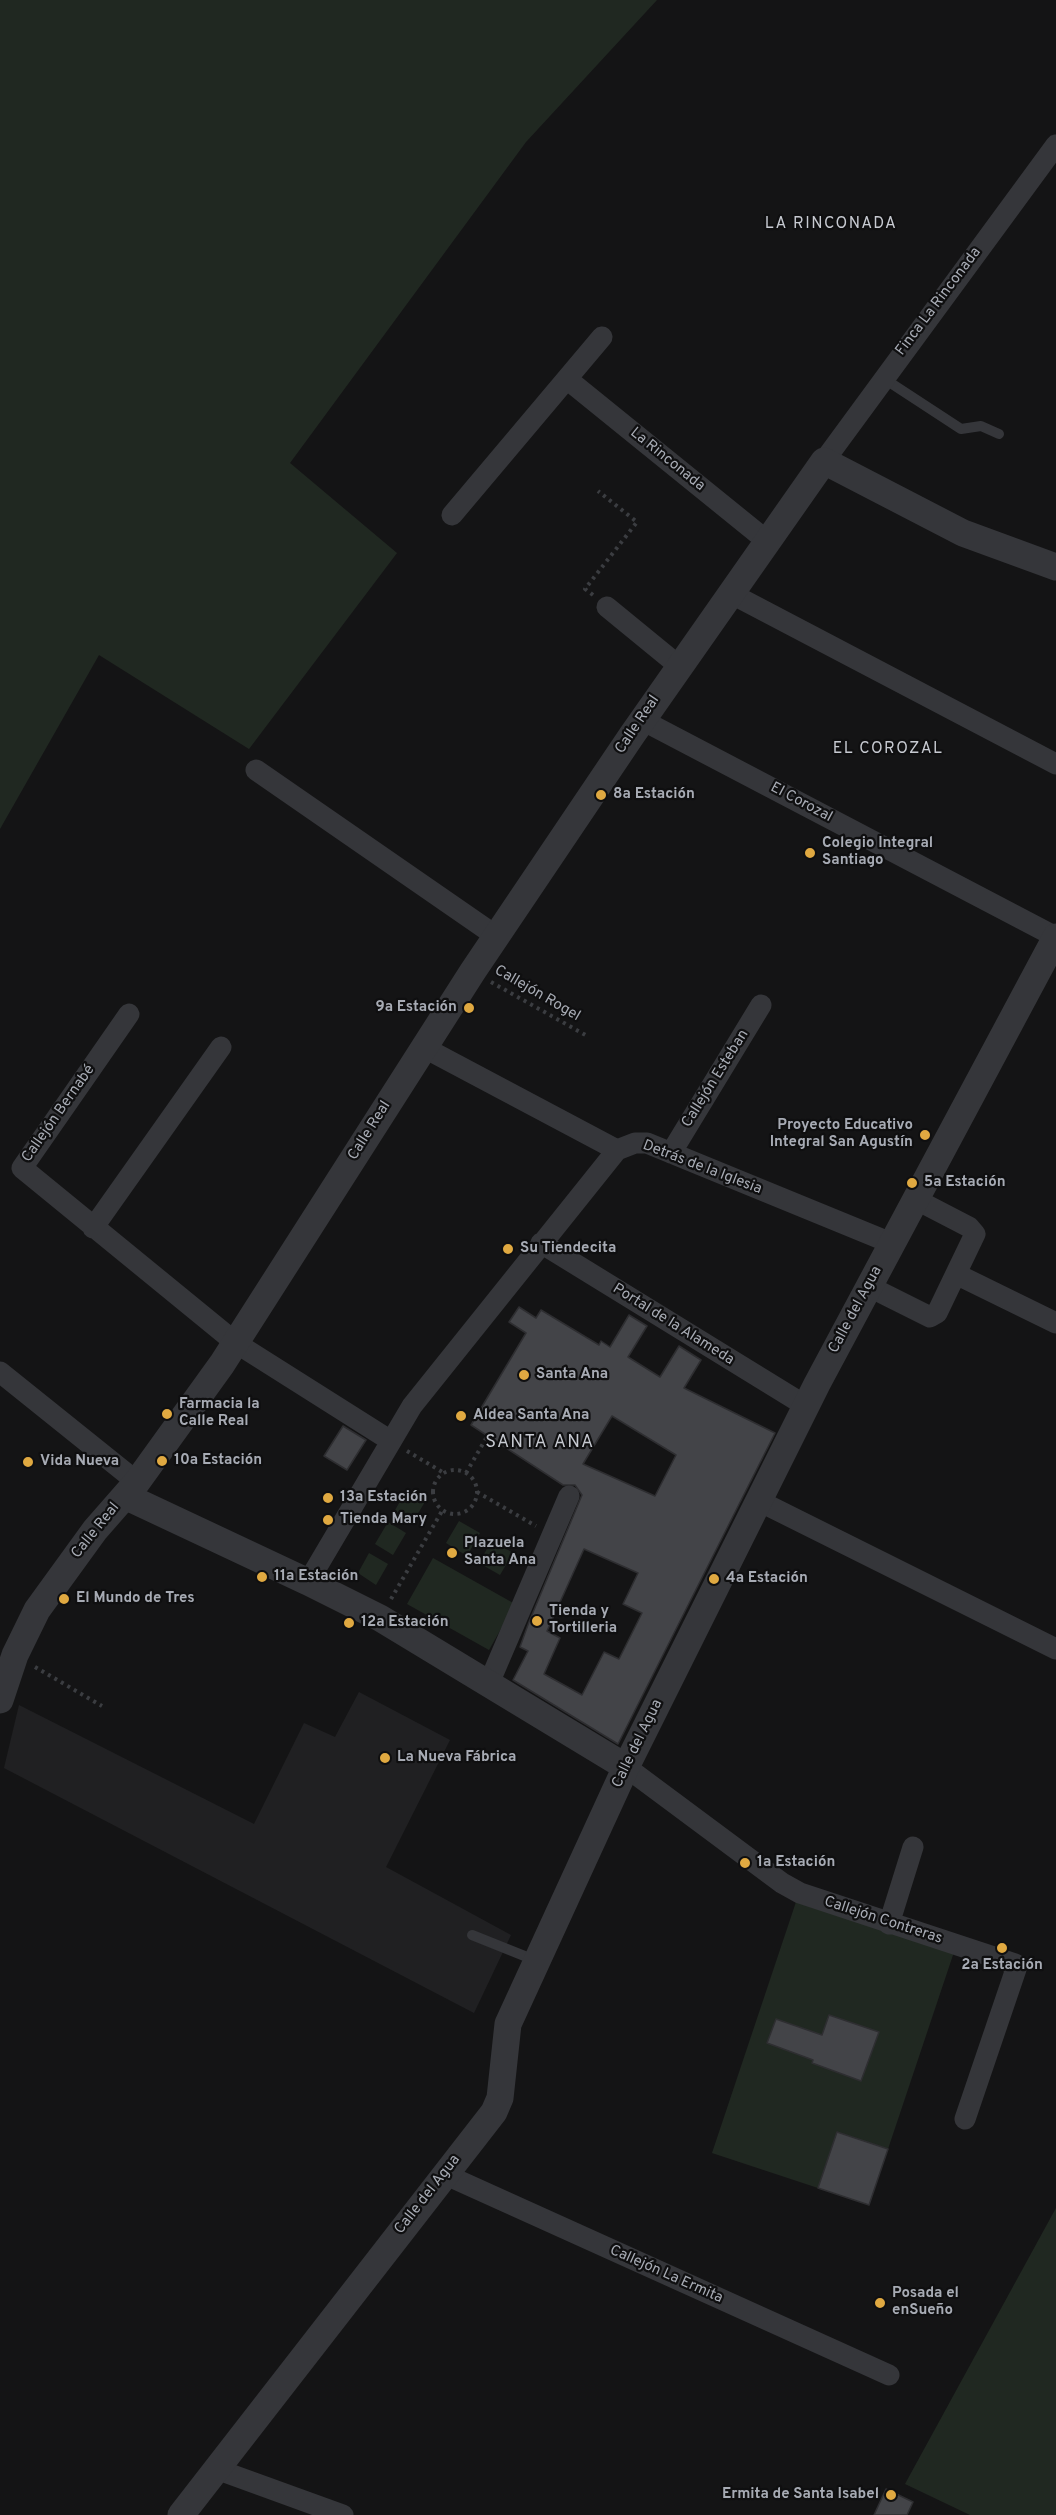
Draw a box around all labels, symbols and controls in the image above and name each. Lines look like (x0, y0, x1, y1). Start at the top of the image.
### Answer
district label: LA RINCONADA (765, 215, 897, 235)
street label: Finca La Rinconada (892, 244, 986, 360)
street label: La Rinconada (626, 424, 708, 496)
street label: Calle Real (612, 692, 664, 758)
district label: EL COROZAL (833, 740, 943, 760)
street label: El Corozal (767, 779, 835, 827)
place label: 8a Estación (613, 786, 695, 804)
marker: 8a Estación (594, 788, 608, 802)
place label: Colegio Integral Santiago (822, 835, 933, 870)
marker: Colegio Integral Santiago (803, 846, 817, 860)
street label: Callejón Rogel (491, 962, 583, 1026)
place label: 9a Estación (375, 999, 457, 1017)
marker: 9a Estación (462, 1001, 476, 1015)
street label: Callejón Esteban (679, 1027, 753, 1131)
street label: Callejón Bernabé (19, 1062, 99, 1166)
street label: Calle Real (345, 1098, 395, 1164)
place label: Proyecto Educativo Integral San Agustín (770, 1117, 913, 1152)
marker: Proyecto Educativo Integral San Agustín (918, 1128, 932, 1142)
street label: Detrás de la Iglesia (640, 1137, 764, 1199)
place label: 5a Estación (924, 1174, 1006, 1192)
marker: 5a Estación (905, 1176, 919, 1190)
place label: Su Tiendecita (520, 1240, 616, 1258)
marker: Su Tiendecita (501, 1242, 515, 1256)
street label: Calle del Agua (826, 1263, 886, 1357)
street label: Portal de la Alameda (609, 1280, 737, 1370)
place label: Santa Ana (536, 1366, 608, 1384)
marker: Santa Ana (517, 1368, 531, 1382)
place label: Farmacia la Calle Real (179, 1396, 260, 1431)
marker: Farmacia la Calle Real (160, 1407, 174, 1421)
place label: Aldea Santa Ana (473, 1407, 589, 1425)
marker: Aldea Santa Ana (454, 1409, 468, 1423)
district label: SANTA ANA (485, 1432, 595, 1454)
place label: 10a Estación (174, 1452, 262, 1470)
place label: Vida Nueva (40, 1453, 119, 1471)
marker: 10a Estación (155, 1454, 169, 1468)
marker: Vida Nueva (21, 1455, 35, 1469)
place label: 13a Estación (340, 1489, 427, 1507)
marker: 13a Estación (321, 1491, 335, 1505)
street label: Calle Real (68, 1500, 124, 1562)
place label: Tienda Mary (340, 1511, 427, 1529)
marker: Tienda Mary (321, 1513, 335, 1527)
place label: Plazuela Santa Ana (464, 1535, 536, 1570)
marker: Plazuela Santa Ana (445, 1546, 459, 1560)
place label: 11a Estación (274, 1568, 358, 1586)
marker: 11a Estación (255, 1570, 269, 1584)
place label: 4a Estación (726, 1570, 808, 1588)
marker: 4a Estación (707, 1572, 721, 1586)
place label: El Mundo de Tres (76, 1590, 195, 1608)
marker: El Mundo de Tres (57, 1592, 71, 1606)
place label: Tienda y Tortilleria (549, 1603, 617, 1638)
place label: 12a Estación (361, 1614, 449, 1632)
marker: Tienda y Tortilleria (530, 1614, 544, 1628)
marker: 12a Estación (342, 1616, 356, 1630)
street label: Calle del Agua (609, 1697, 667, 1791)
place label: La Nueva Fábrica (397, 1749, 516, 1767)
marker: La Nueva Fábrica (378, 1751, 392, 1765)
place label: 1a Estación (757, 1854, 835, 1872)
marker: 1a Estación (738, 1856, 752, 1870)
street label: Callejón Contreras (822, 1893, 944, 1949)
marker: 2a Estación (995, 1941, 1009, 1955)
place label: 2a Estación (961, 1957, 1043, 1975)
street label: Calle del Agua (391, 2152, 465, 2238)
street label: Callejón La Ermita (607, 2242, 725, 2308)
place label: Posada el enSueño (892, 2285, 959, 2320)
marker: Posada el enSueño (873, 2296, 887, 2310)
place label: Ermita de Santa Isabel (722, 2486, 879, 2504)
marker: Ermita de Santa Isabel (884, 2488, 898, 2502)

